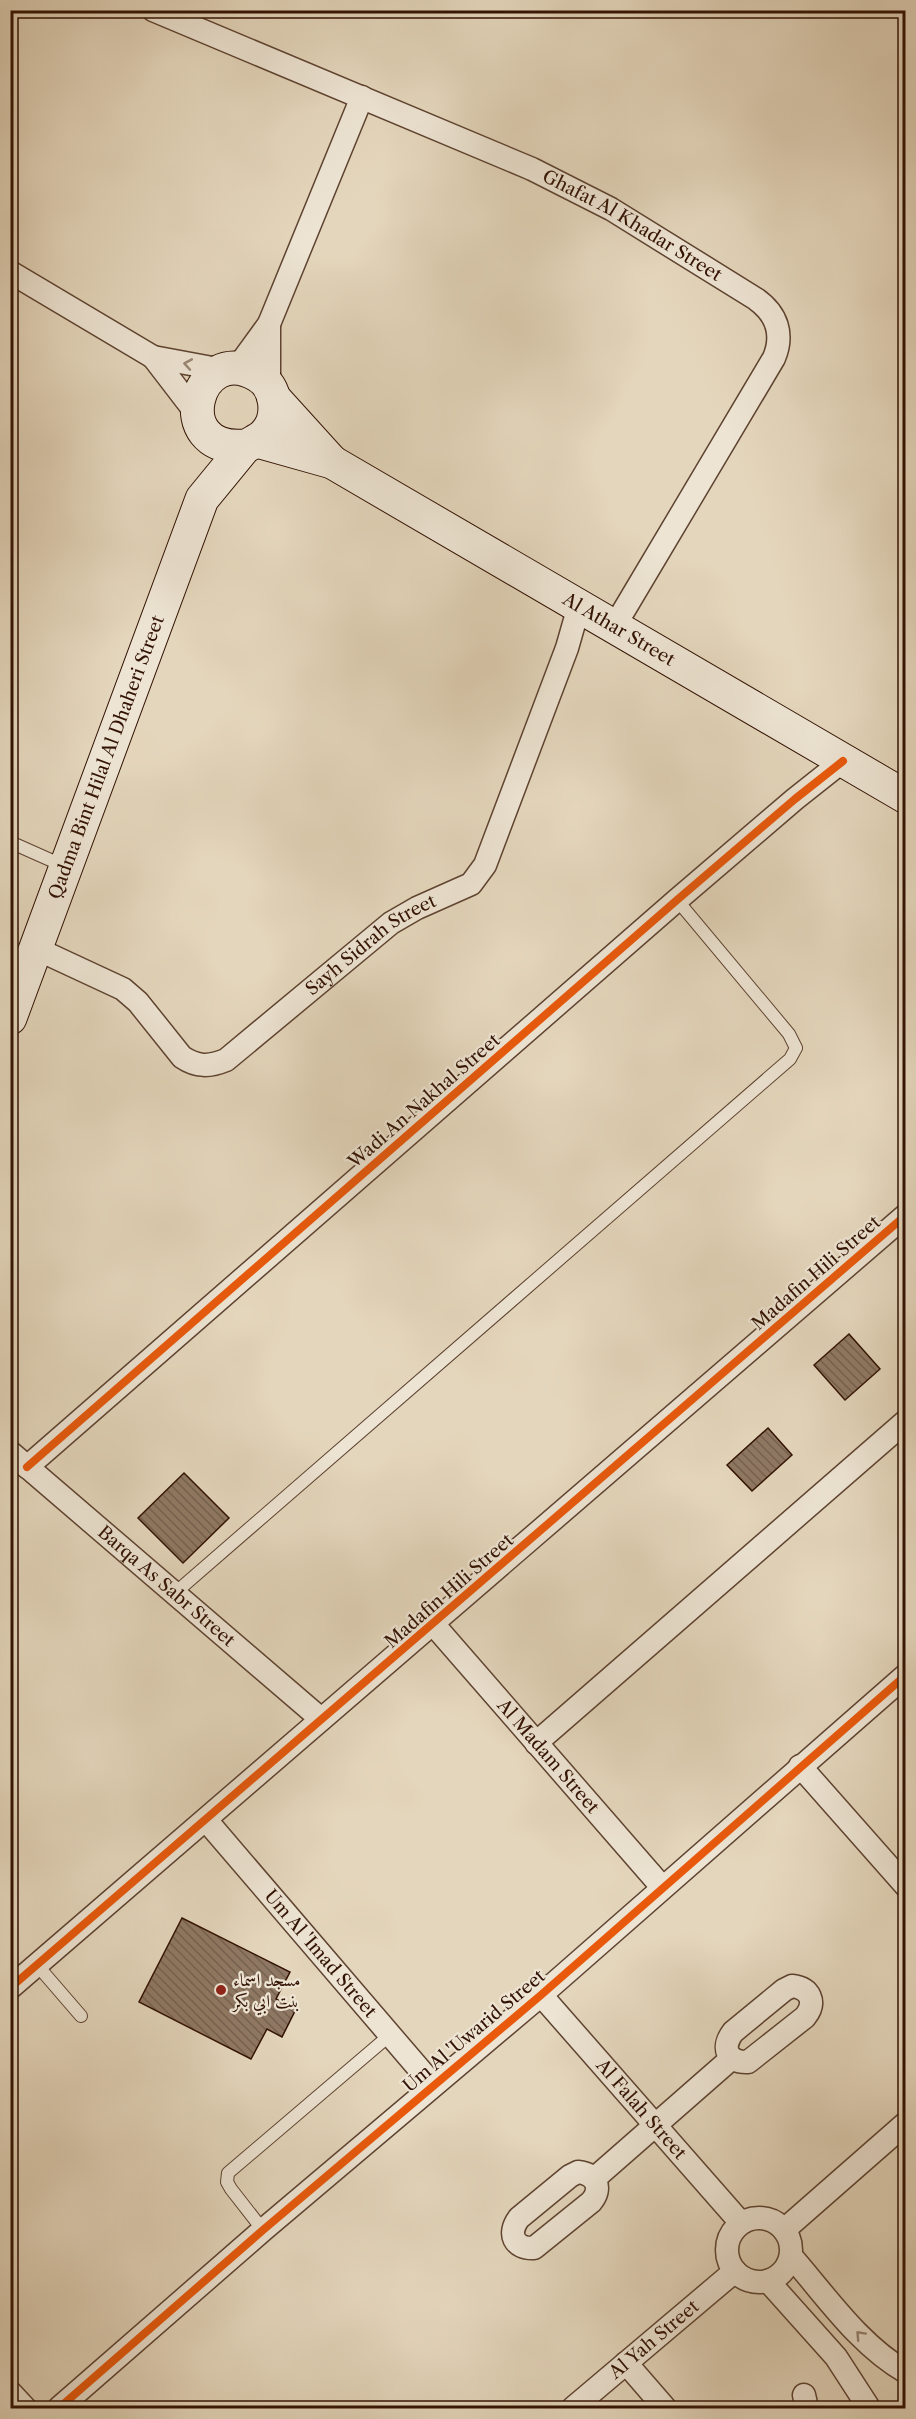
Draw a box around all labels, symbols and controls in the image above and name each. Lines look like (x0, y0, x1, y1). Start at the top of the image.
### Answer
street label: Ghafat Al Khadar Street (539, 165, 726, 286)
one-way arrow (183, 358, 193, 371)
street label: Al Athar Street (558, 588, 679, 671)
street label: Qadma Bint Hilal Al Dhaheri Street (44, 612, 169, 902)
street label: Sayh Sidrah Street (301, 890, 440, 1000)
street label: Wadi An Nakhal Street (343, 1029, 505, 1174)
street label: Madafin Hili Street (747, 1211, 885, 1335)
street label: Barqa As Sabr Street (93, 1521, 240, 1652)
street label: Madafin Hili Street (380, 1529, 518, 1653)
street label: Al Madam Street (492, 1694, 604, 1818)
street label: Um Al 'Imad Street (260, 1885, 382, 2023)
street label: Um Al 'Uwarid Street (399, 1965, 550, 2097)
place label: مسجد اسماء بنت ابي بكر (231, 1969, 301, 2016)
marker: مسجد اسماء بنت ابي بكر (214, 1983, 228, 1997)
street label: Al Falah Street (591, 2054, 692, 2164)
street label: Al Yah Street (604, 2295, 704, 2384)
one-way arrow (857, 2332, 868, 2343)

